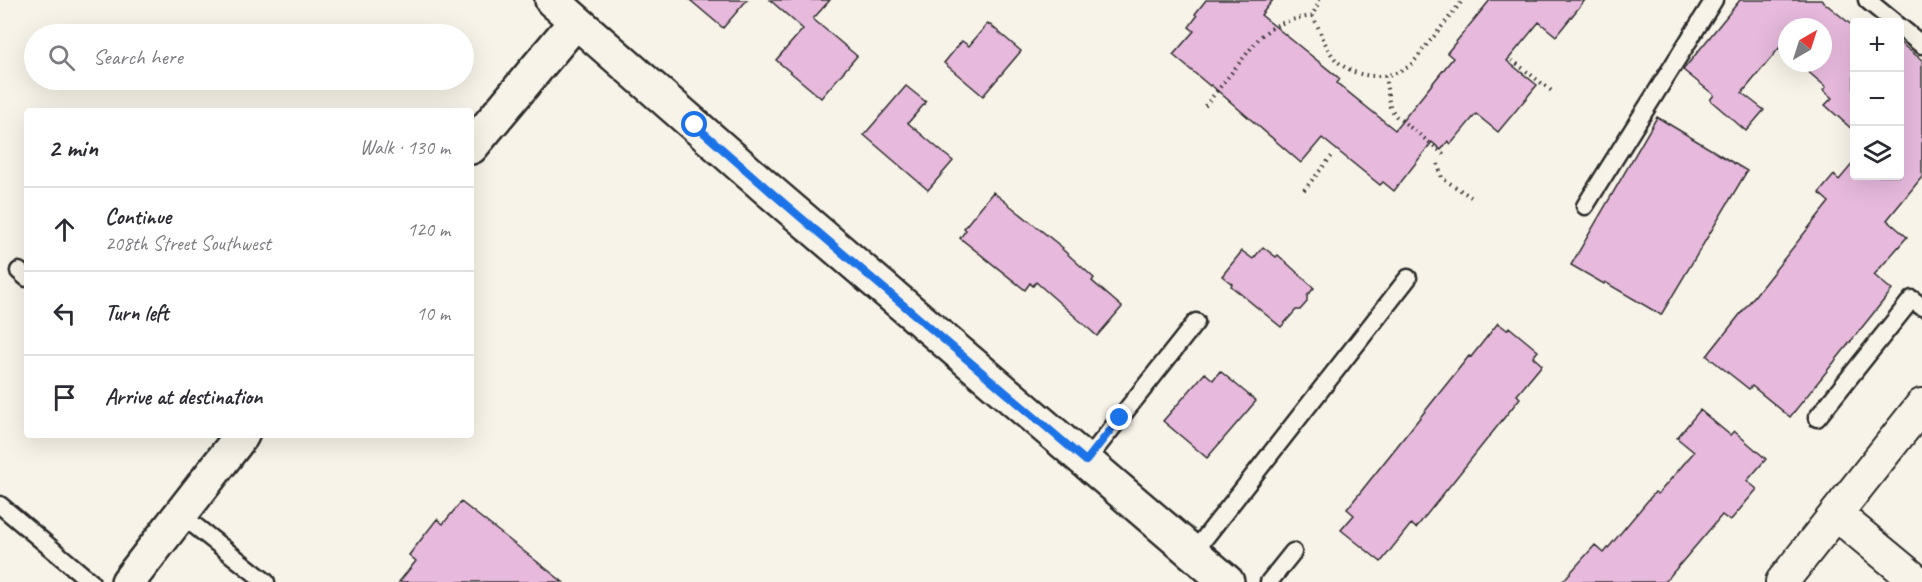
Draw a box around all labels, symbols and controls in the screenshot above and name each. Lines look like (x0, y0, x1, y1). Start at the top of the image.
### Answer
north arrow (1778, 18, 1832, 72)
map controls (1850, 18, 1904, 180)
button: + (1850, 18, 1904, 72)
search box (24, 24, 474, 90)
icon: search (45, 41, 78, 74)
text: Search here (93, 43, 183, 71)
button: − (1850, 72, 1904, 126)
route start (681, 111, 707, 137)
button: layers (1850, 126, 1904, 180)
text: 2 min (48, 131, 98, 164)
text: Walk · 130 m (360, 135, 450, 160)
text: Continue (105, 203, 171, 231)
icon: ahead (48, 213, 81, 246)
text: 120 m (407, 217, 450, 242)
text: 208th Street Southwest (105, 231, 271, 256)
icon: left (48, 297, 81, 330)
text: Turn left (105, 299, 169, 327)
text: 10 m (416, 301, 450, 326)
icon: arrive (48, 381, 81, 414)
text: Arrive at destination (105, 383, 262, 411)
route end (1106, 404, 1132, 430)

